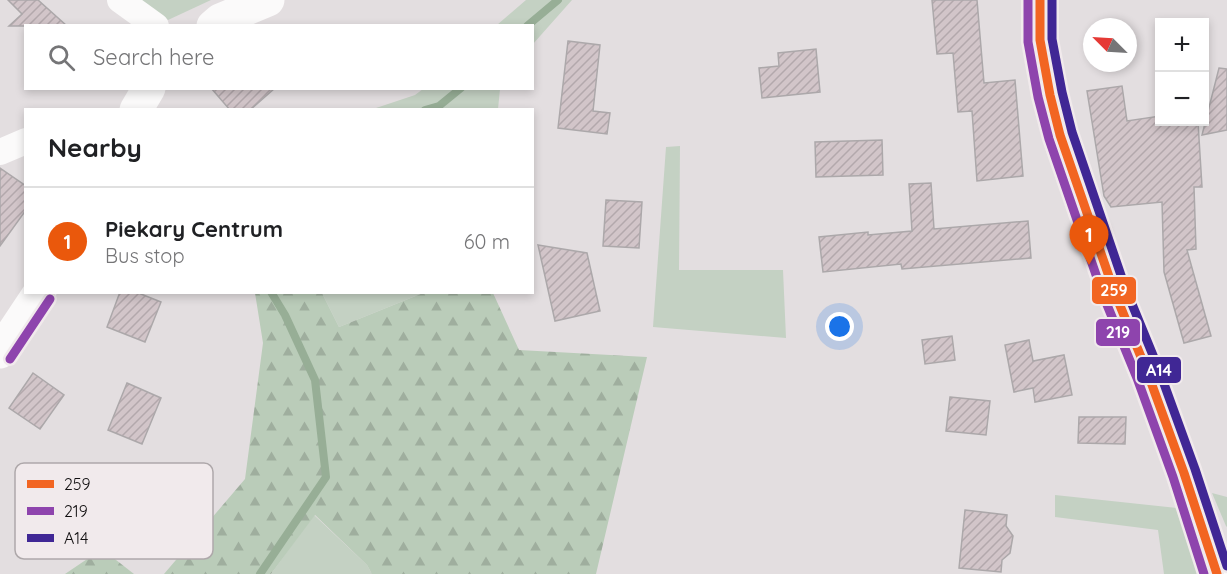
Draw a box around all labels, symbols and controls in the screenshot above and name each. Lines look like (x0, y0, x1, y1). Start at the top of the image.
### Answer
north arrow (1083, 18, 1137, 72)
map controls (1155, 18, 1209, 126)
button: + (1155, 18, 1209, 72)
search box (24, 24, 534, 90)
icon: search (45, 41, 78, 74)
text: Search here (93, 43, 214, 71)
button: − (1155, 72, 1209, 126)
text: Nearby (48, 131, 142, 164)
text: Piekary Centrum (105, 215, 283, 243)
pin: 1 (1070, 216, 1108, 265)
text: 1 (64, 229, 71, 254)
text: 60 m (464, 229, 510, 254)
text: Bus stop (105, 243, 185, 268)
line badge: 259 (1091, 276, 1137, 305)
text: 259 (1100, 280, 1128, 300)
your location (825, 312, 854, 341)
line badge: 219 (1095, 318, 1141, 347)
text: 219 (1106, 322, 1130, 342)
line badge: A14 (1136, 356, 1182, 384)
text: A14 (1146, 360, 1173, 380)
legend (15, 463, 213, 559)
text: 259 (64, 474, 91, 494)
text: 219 (64, 501, 88, 521)
text: A14 (64, 528, 88, 548)

